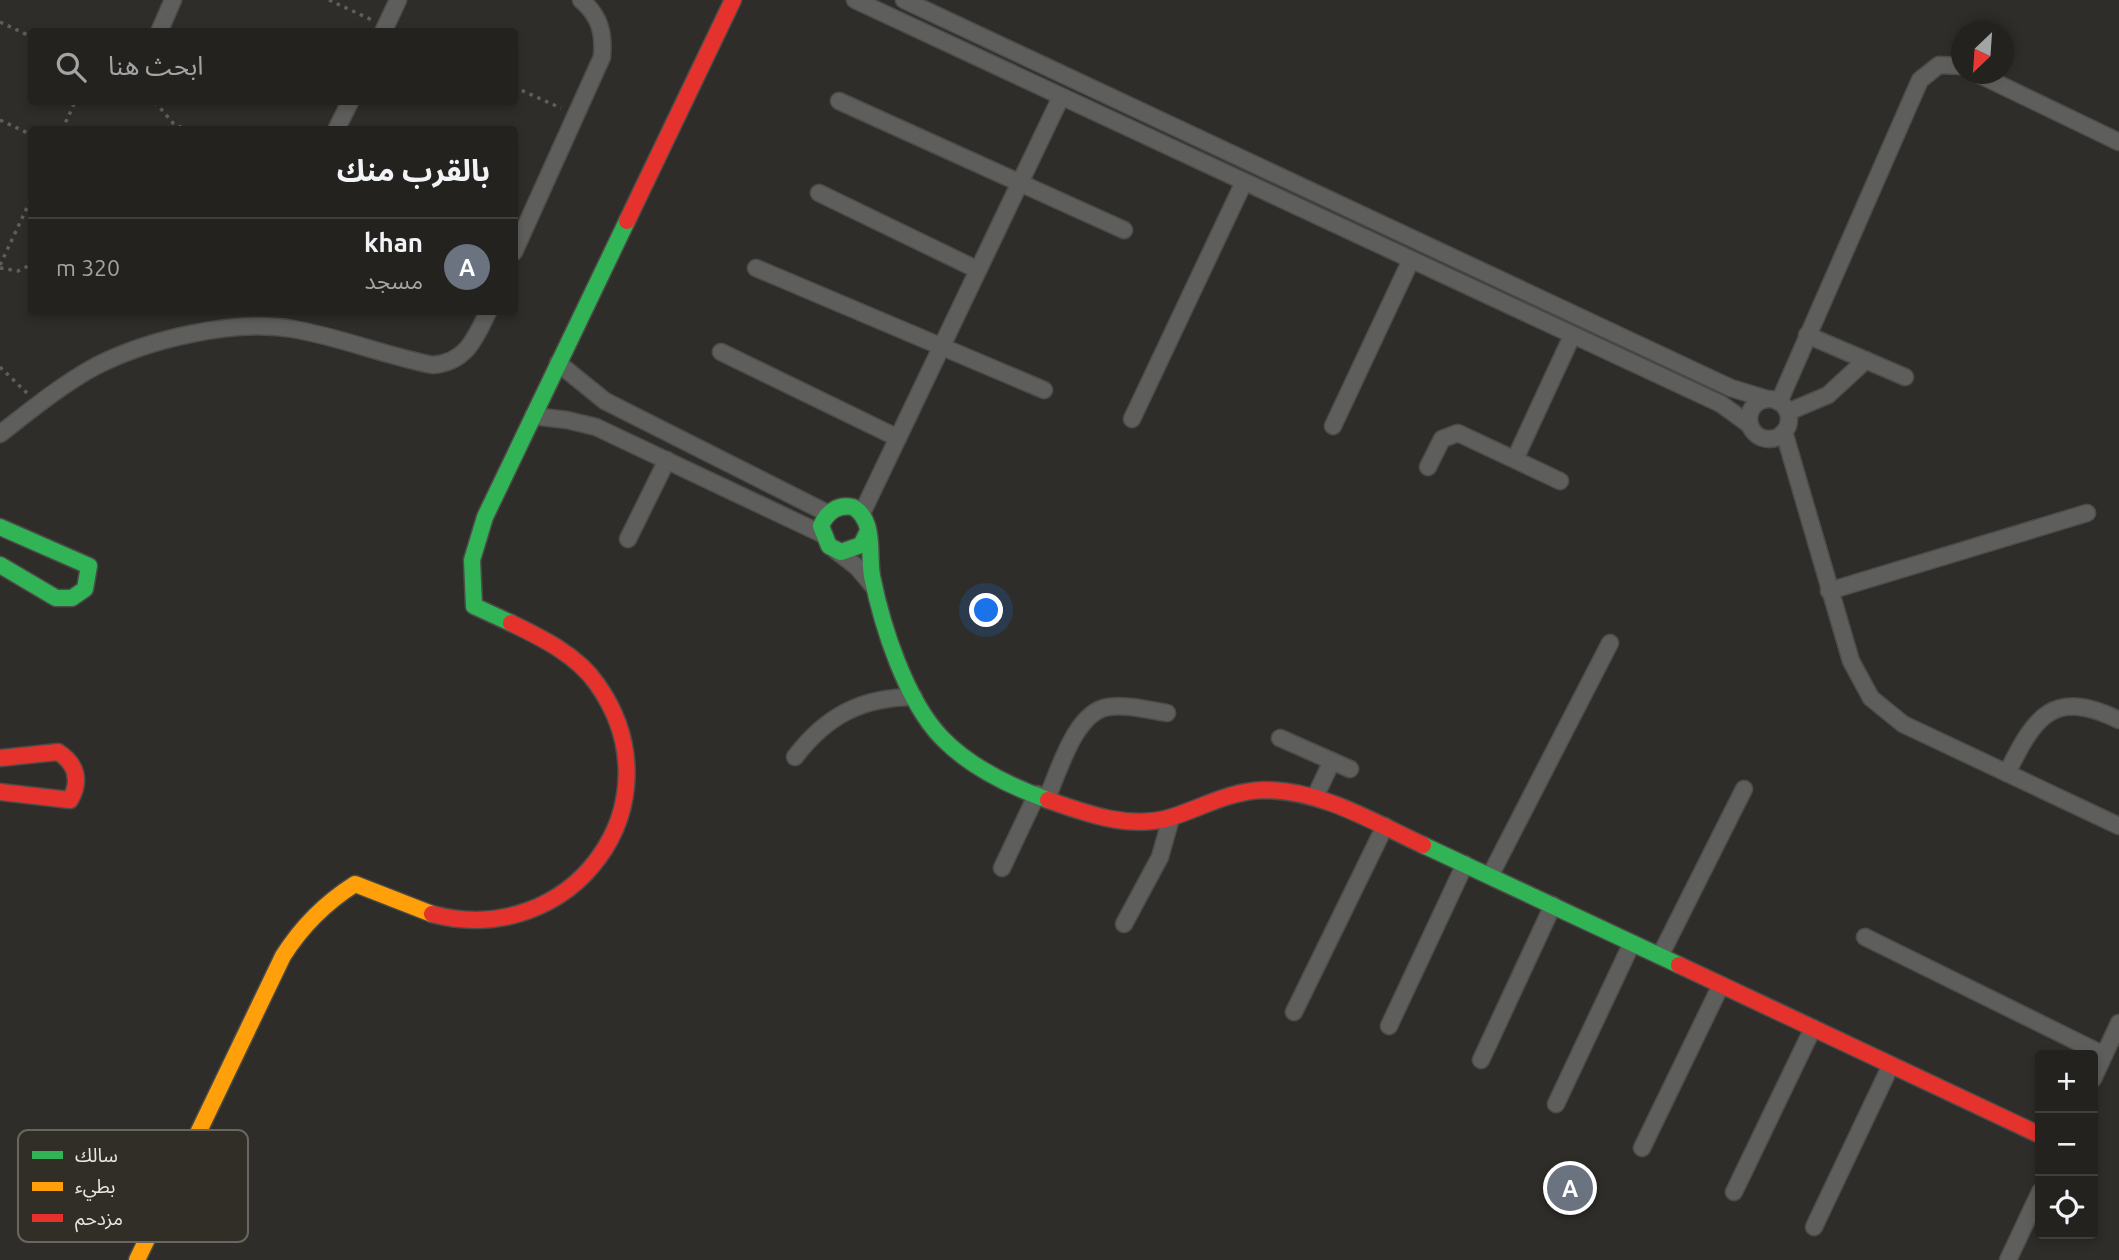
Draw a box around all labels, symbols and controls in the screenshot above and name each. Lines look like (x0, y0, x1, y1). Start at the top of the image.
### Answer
north arrow (1951, 21, 2014, 84)
search box (28, 28, 518, 105)
icon: search (52, 48, 90, 86)
text: ابحث هنا (108, 51, 204, 80)
text: بالقرب منك (337, 153, 490, 187)
text: khan (364, 228, 423, 257)
text: 320 m (56, 255, 120, 280)
text: A (459, 255, 475, 280)
text: مسجد (364, 268, 423, 293)
your location (969, 593, 1003, 627)
map controls (2035, 1050, 2098, 1239)
button: + (2035, 1050, 2098, 1113)
button: − (2035, 1113, 2098, 1176)
legend (18, 1130, 248, 1242)
text: سالك (75, 1144, 118, 1166)
pin: A (1547, 1162, 1593, 1214)
text: بطيء (75, 1175, 115, 1201)
button: locate (2035, 1176, 2098, 1239)
text: مزدحم (75, 1207, 123, 1233)

